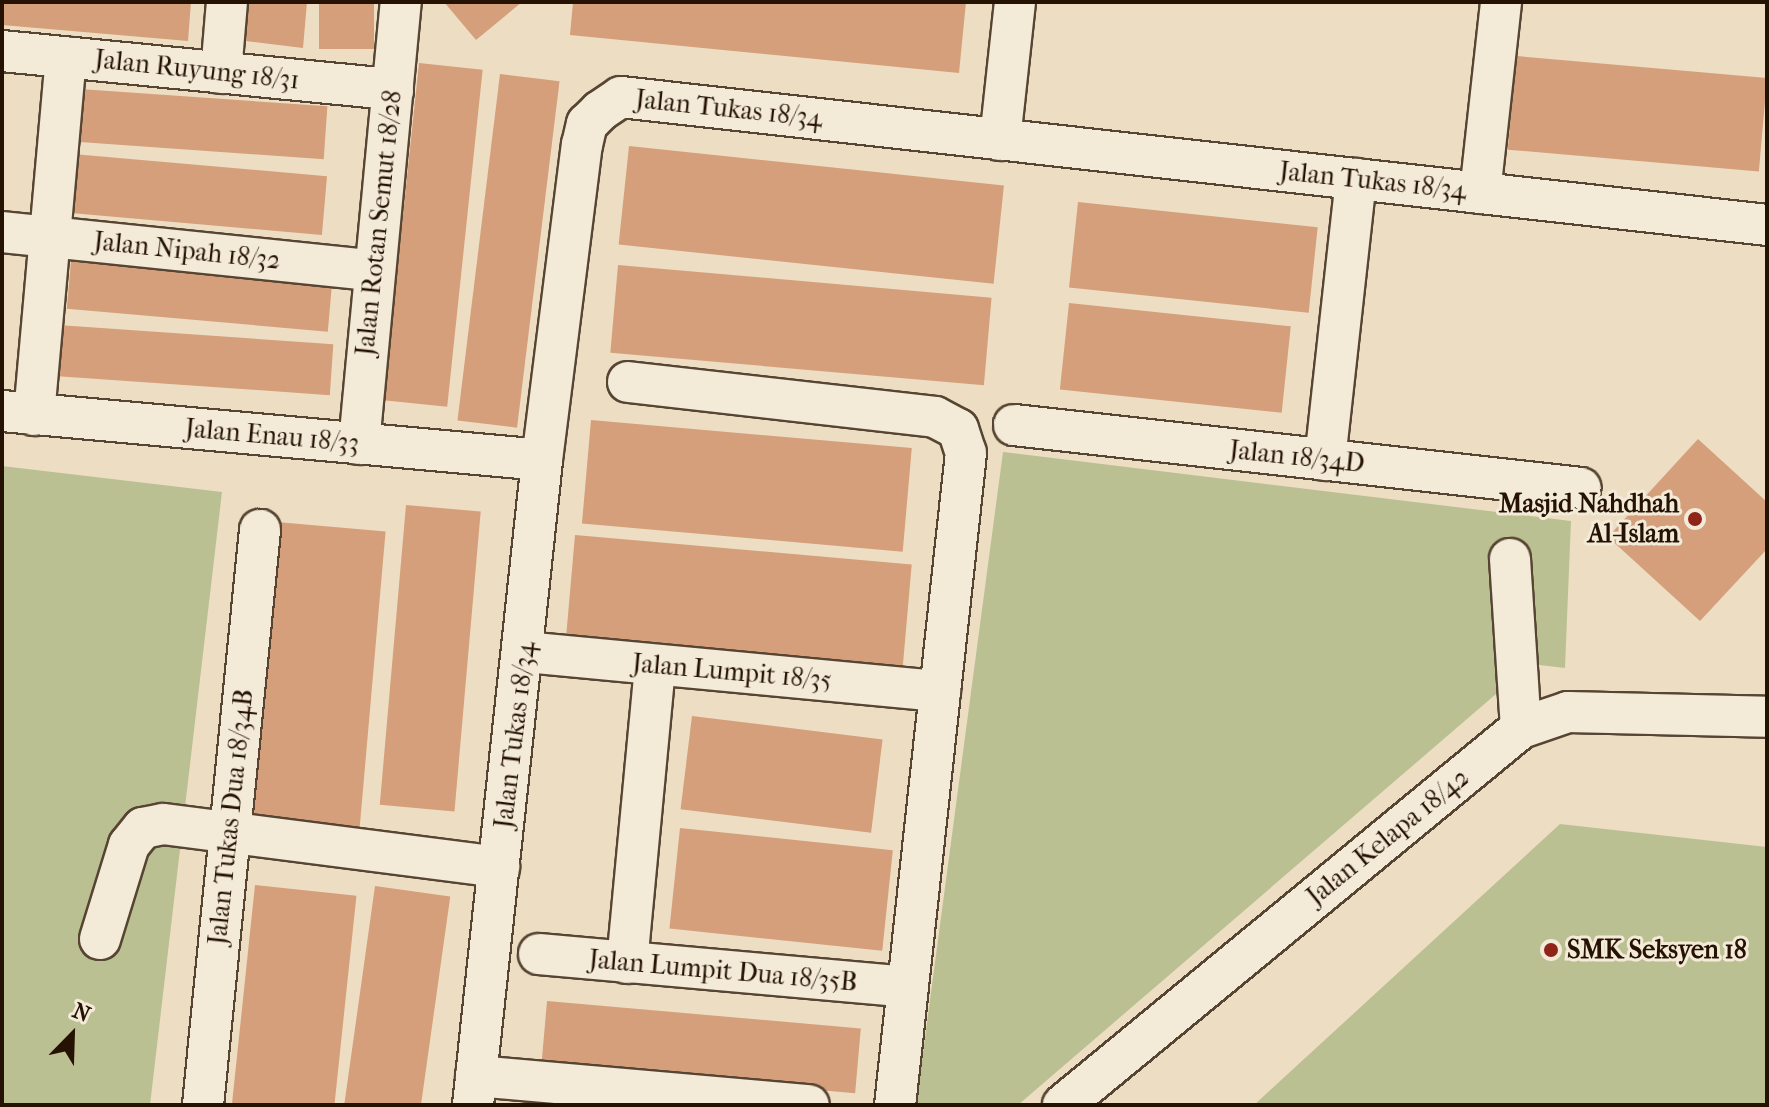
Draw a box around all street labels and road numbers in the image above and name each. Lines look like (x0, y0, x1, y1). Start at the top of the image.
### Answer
street label: Jalan Ruyung 18/31 (93, 44, 301, 96)
street label: Jalan Tukas 18/34 (634, 84, 824, 134)
street label: Jalan Rotan Semut 18/28 (350, 89, 408, 357)
street label: Jalan Tukas 18/34 (1278, 156, 1468, 206)
street label: Jalan Nipah 18/32 (92, 226, 282, 276)
street label: Jalan Enau 18/33 (184, 413, 360, 459)
street label: Jalan 18/34D (1228, 434, 1366, 480)
street label: Jalan Tukas 18/34 (488, 640, 542, 830)
street label: Jalan Lumpit 18/35 (631, 648, 833, 696)
street label: Jalan Tukas Dua 18/34B (202, 688, 260, 946)
street label: Jalan Kelapa 18/42 (1300, 762, 1476, 912)
street label: Jalan Lumpit Dua 18/35B (588, 944, 858, 998)

